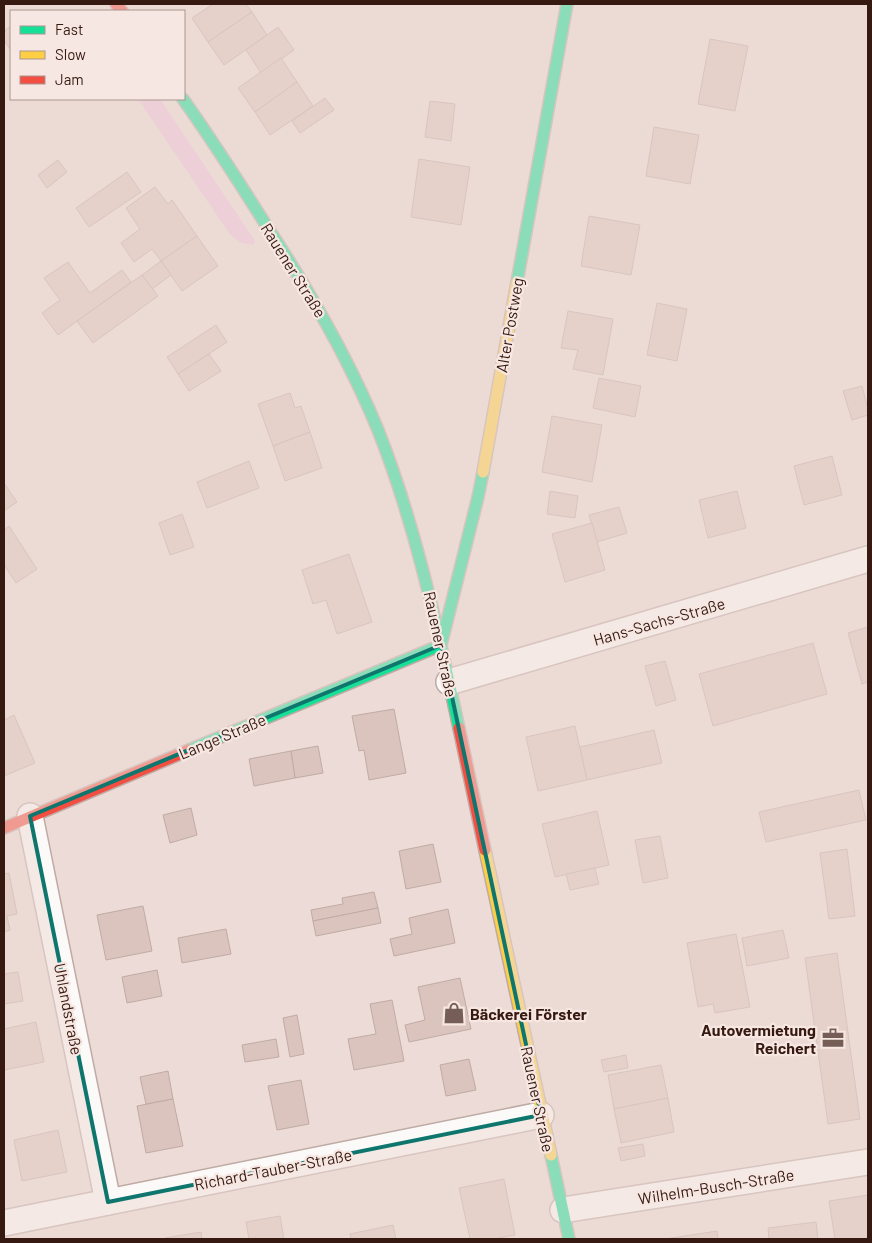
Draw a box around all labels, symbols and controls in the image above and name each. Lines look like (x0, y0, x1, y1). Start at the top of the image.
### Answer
legend (10, 10, 185, 100)
text: Fast (55, 20, 83, 38)
text: Slow (55, 45, 86, 63)
text: Jam (55, 70, 84, 88)
street label: Rauener Straße (257, 219, 331, 321)
street label: Alter Postweg (491, 276, 527, 374)
street label: Rauener Straße (421, 589, 461, 699)
street label: Hans-Sachs-Straße (591, 593, 727, 649)
street label: Lange Straße (176, 709, 268, 763)
street label: Uhlandstraße (51, 962, 87, 1056)
shop icon: Bäckerei Förster (441, 1000, 467, 1026)
place label: Bäckerei Förster (470, 1004, 587, 1023)
place label: Autovermietung Reichert (701, 1020, 816, 1057)
office icon: Autovermietung Reichert (820, 1025, 846, 1051)
street label: Rauener Straße (518, 1044, 558, 1154)
street label: Richard-Tauber-Straße (193, 1144, 353, 1194)
street label: Wilhelm-Busch-Straße (637, 1164, 795, 1208)

